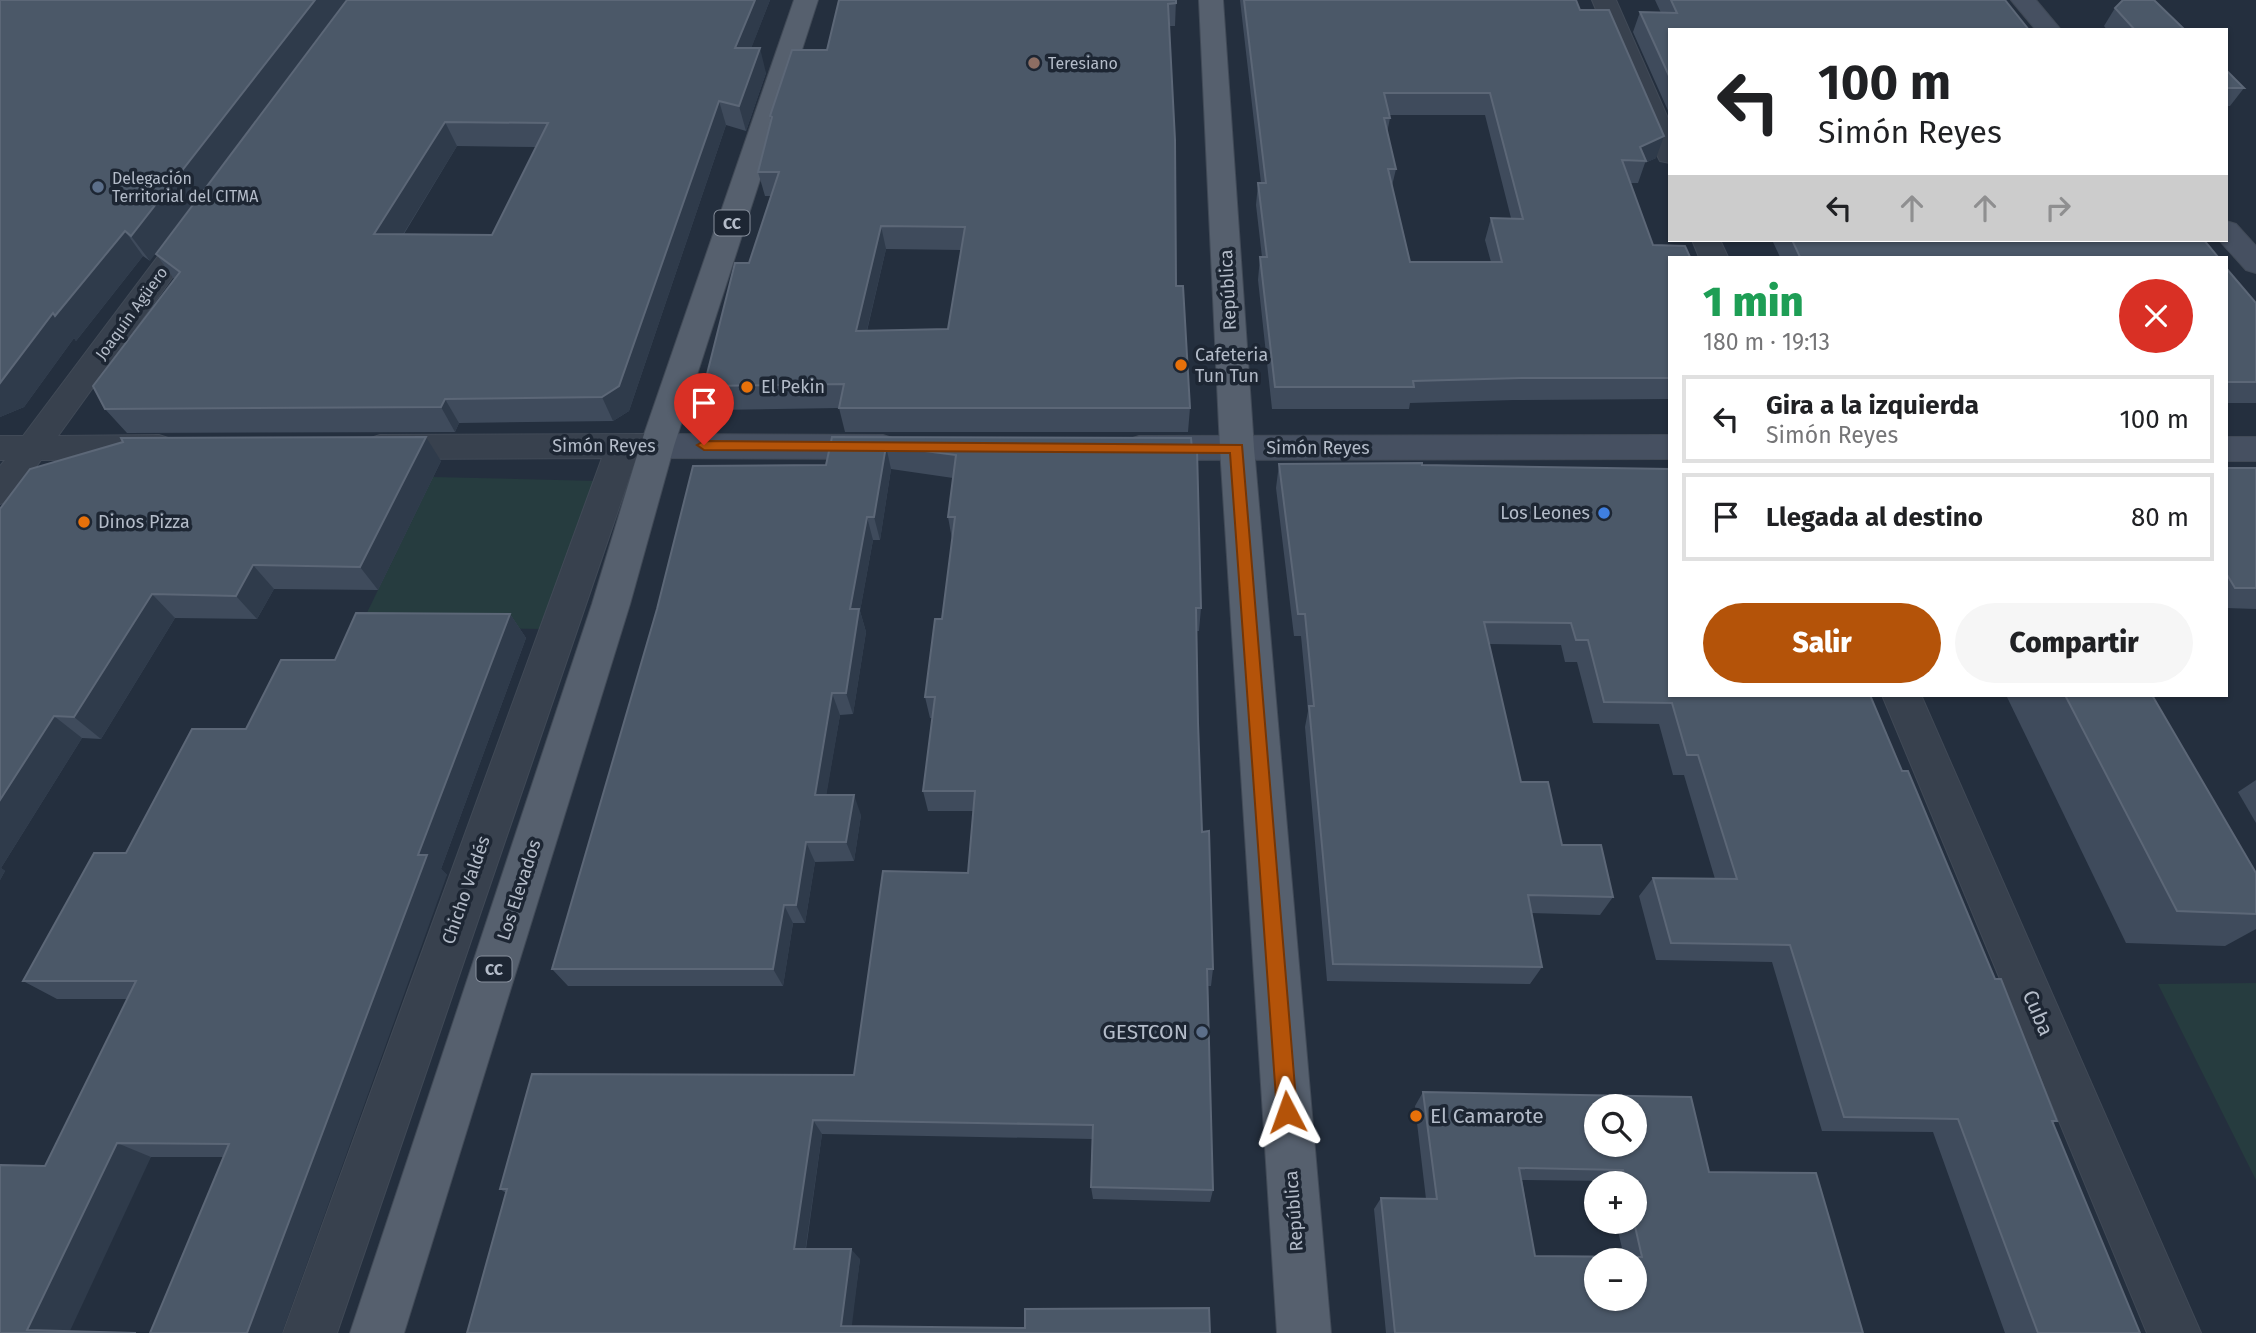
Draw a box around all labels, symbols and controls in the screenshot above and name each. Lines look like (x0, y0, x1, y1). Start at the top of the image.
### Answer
text: 100 m (1818, 53, 1951, 112)
place label: Teresiano (1048, 54, 1118, 73)
marker: Teresiano (1026, 55, 1042, 71)
icon: left (1703, 56, 1794, 147)
text: Simón Reyes (1818, 113, 2002, 151)
place label: Delegación Territorial del CITMA (112, 169, 259, 206)
marker: Delegación Territorial del CITMA (90, 179, 106, 195)
icon: left (1820, 189, 1858, 227)
icon: ahead (1893, 189, 1931, 227)
icon: ahead (1966, 189, 2004, 227)
icon: right (2039, 189, 2077, 227)
road number: CC (714, 210, 750, 236)
street label: República (1215, 249, 1241, 331)
street label: Joaquín Agüero (91, 263, 171, 363)
text: 1 min (1703, 277, 1804, 327)
button: close (2119, 279, 2193, 353)
text: 180 m · 19:13 (1703, 328, 1830, 356)
place label: Cafeteria Tun Tun (1195, 344, 1268, 387)
marker: Cafeteria Tun Tun (1173, 357, 1189, 373)
pin (674, 373, 734, 445)
place label: El Pekin (761, 376, 825, 398)
marker: El Pekin (739, 379, 755, 395)
icon: arrive (685, 384, 723, 422)
text: Gira a la izquierda (1766, 390, 1979, 421)
icon: left (1707, 400, 1745, 438)
text: 100 m (2120, 404, 2189, 435)
text: Simón Reyes (1766, 421, 1898, 449)
street label: Simón Reyes (552, 435, 656, 457)
street label: Simón Reyes (1266, 437, 1370, 459)
icon: arrive (1707, 498, 1745, 536)
place label: Los Leones (1500, 502, 1590, 524)
text: Llegada al destino (1766, 502, 1983, 533)
text: 80 m (2131, 502, 2189, 533)
marker: Los Leones (1596, 505, 1612, 521)
place label: Dinos Pizza (98, 511, 190, 533)
marker: Dinos Pizza (76, 514, 92, 530)
button: Salir (1703, 603, 1941, 683)
button: Compartir (1955, 603, 2193, 683)
street label: Chicho Valdés (437, 833, 495, 947)
street label: Los Elevados (492, 837, 546, 943)
road number: CC (476, 956, 512, 981)
street label: Cuba (2017, 986, 2059, 1040)
place label: GESTCON (1102, 1019, 1188, 1045)
marker: GESTCON (1194, 1024, 1210, 1040)
position arrow (1250, 1075, 1324, 1149)
map controls (1584, 1094, 1647, 1311)
button: search (1584, 1094, 1647, 1157)
place label: El Camarote (1430, 1103, 1544, 1129)
marker: El Camarote (1408, 1108, 1424, 1124)
street label: República (1280, 1170, 1308, 1252)
button: + (1584, 1171, 1647, 1234)
button: − (1584, 1248, 1647, 1311)

